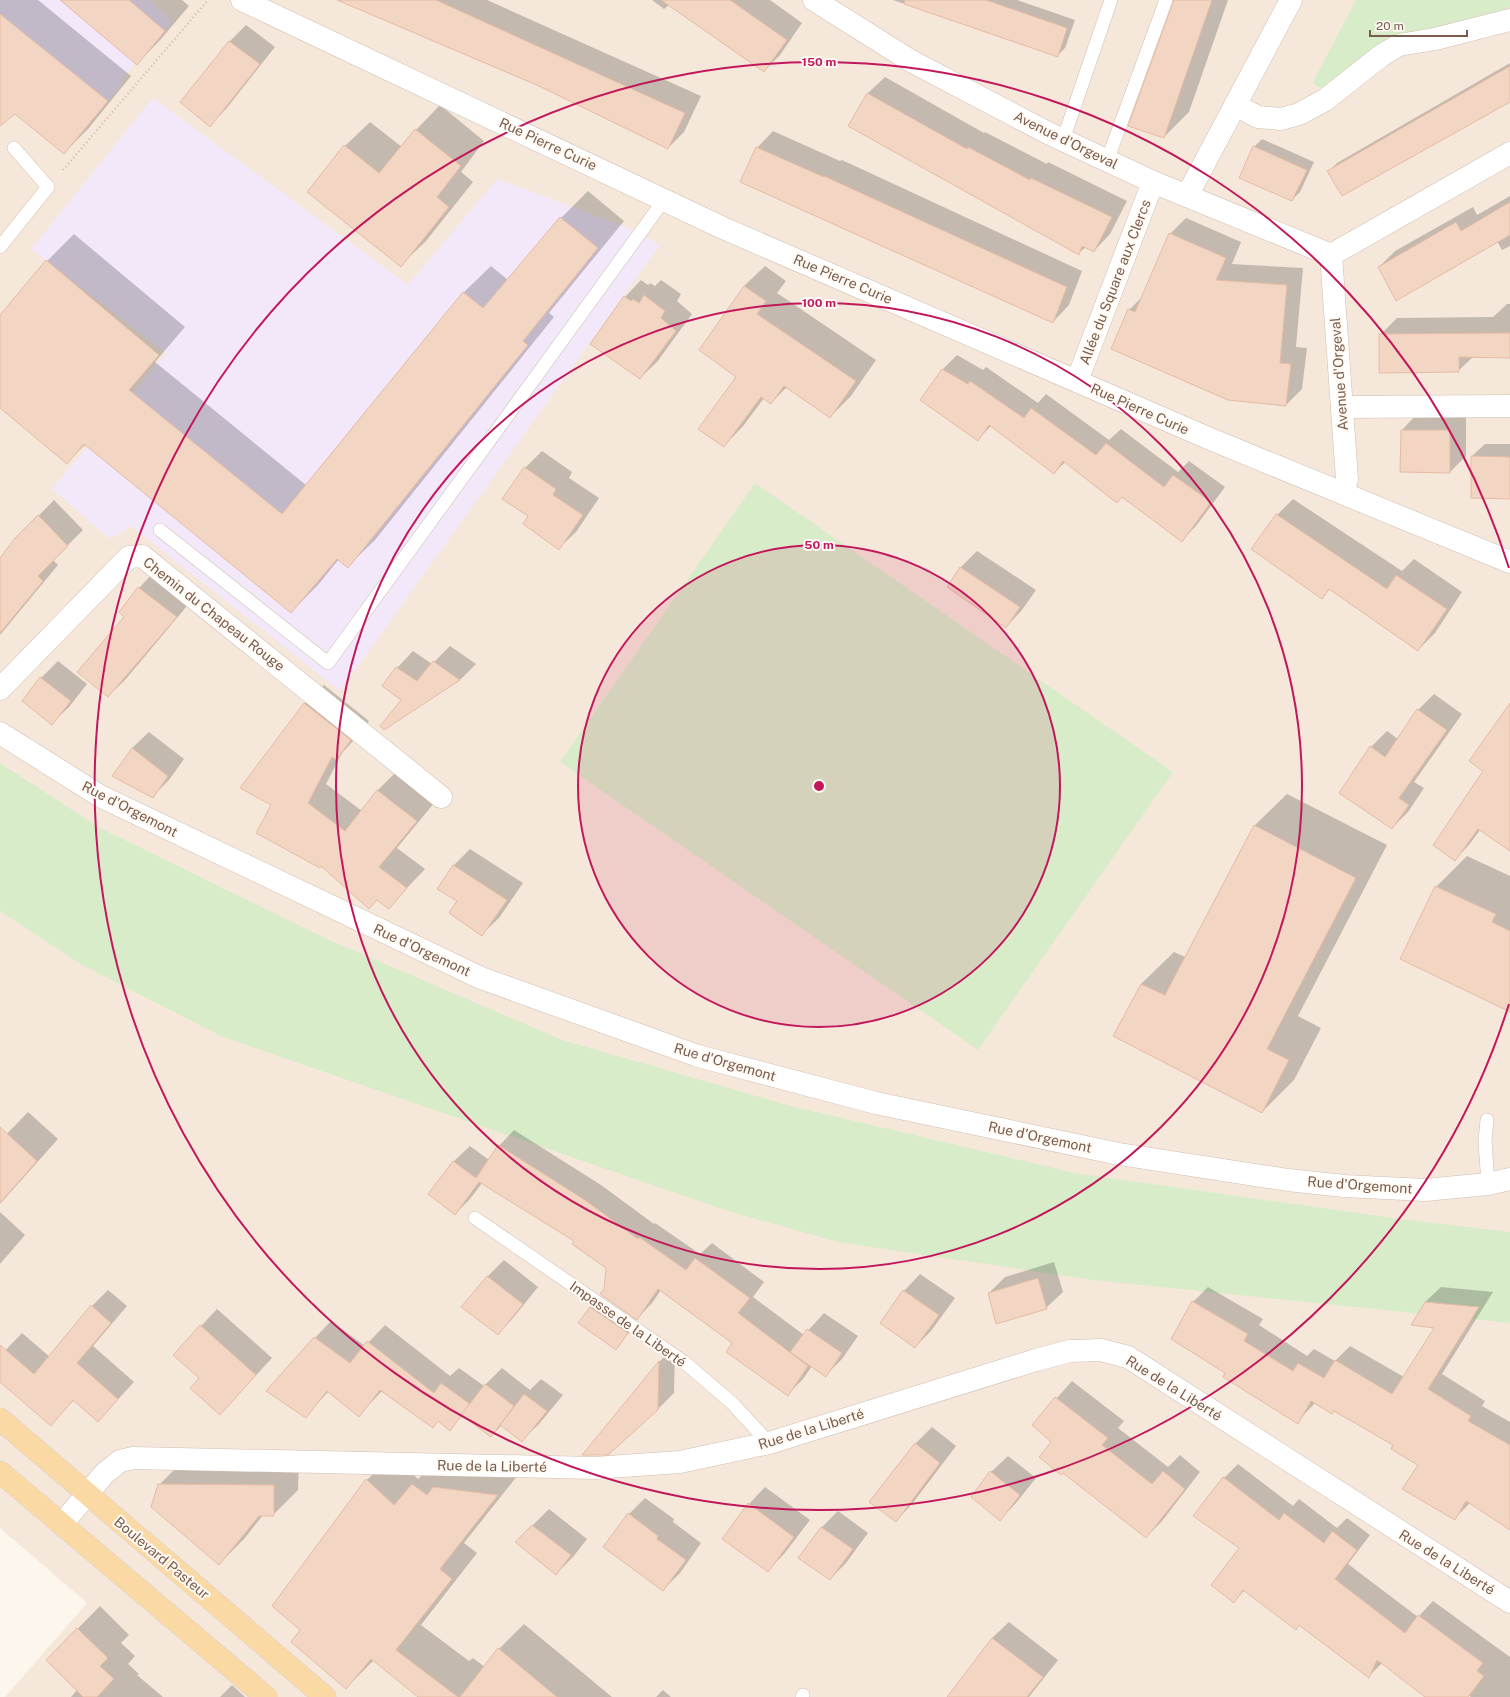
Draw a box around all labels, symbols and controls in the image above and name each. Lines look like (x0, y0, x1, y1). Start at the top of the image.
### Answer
scale bar (1370, 12, 1467, 38)
text: 20 m (1376, 19, 1404, 33)
text: 150 m (802, 55, 836, 69)
street label: Avenue d'Orgeval (1011, 108, 1121, 172)
street label: Rue Pierre Curie (497, 114, 599, 174)
street label: Allée du Square aux Clercs (1076, 197, 1154, 367)
street label: Rue Pierre Curie (791, 251, 895, 307)
text: 100 m (802, 296, 836, 310)
street label: Avenue d'Orgeval (1327, 317, 1351, 431)
street label: Rue Pierre Curie (1088, 380, 1192, 438)
text: 50 m (804, 538, 834, 552)
street label: Chemin du Chapeau Rouge (140, 554, 288, 674)
street label: Rue d'Orgemont (79, 778, 181, 840)
centre of rings (812, 779, 826, 793)
street label: Rue d'Orgemont (371, 920, 473, 980)
street label: Rue d'Orgemont (672, 1040, 778, 1084)
street label: Rue d'Orgemont (987, 1118, 1093, 1156)
street label: Rue d'Orgemont (1307, 1173, 1413, 1197)
street label: Impasse de la Liberté (567, 1278, 689, 1370)
street label: Rue de la Liberté (1123, 1352, 1225, 1424)
street label: Rue de la Liberté (756, 1405, 866, 1453)
street label: Rue de la Liberté (437, 1457, 547, 1475)
street label: Boulevard Pasteur (111, 1514, 213, 1602)
street label: Rue de la Liberté (1396, 1526, 1498, 1598)

